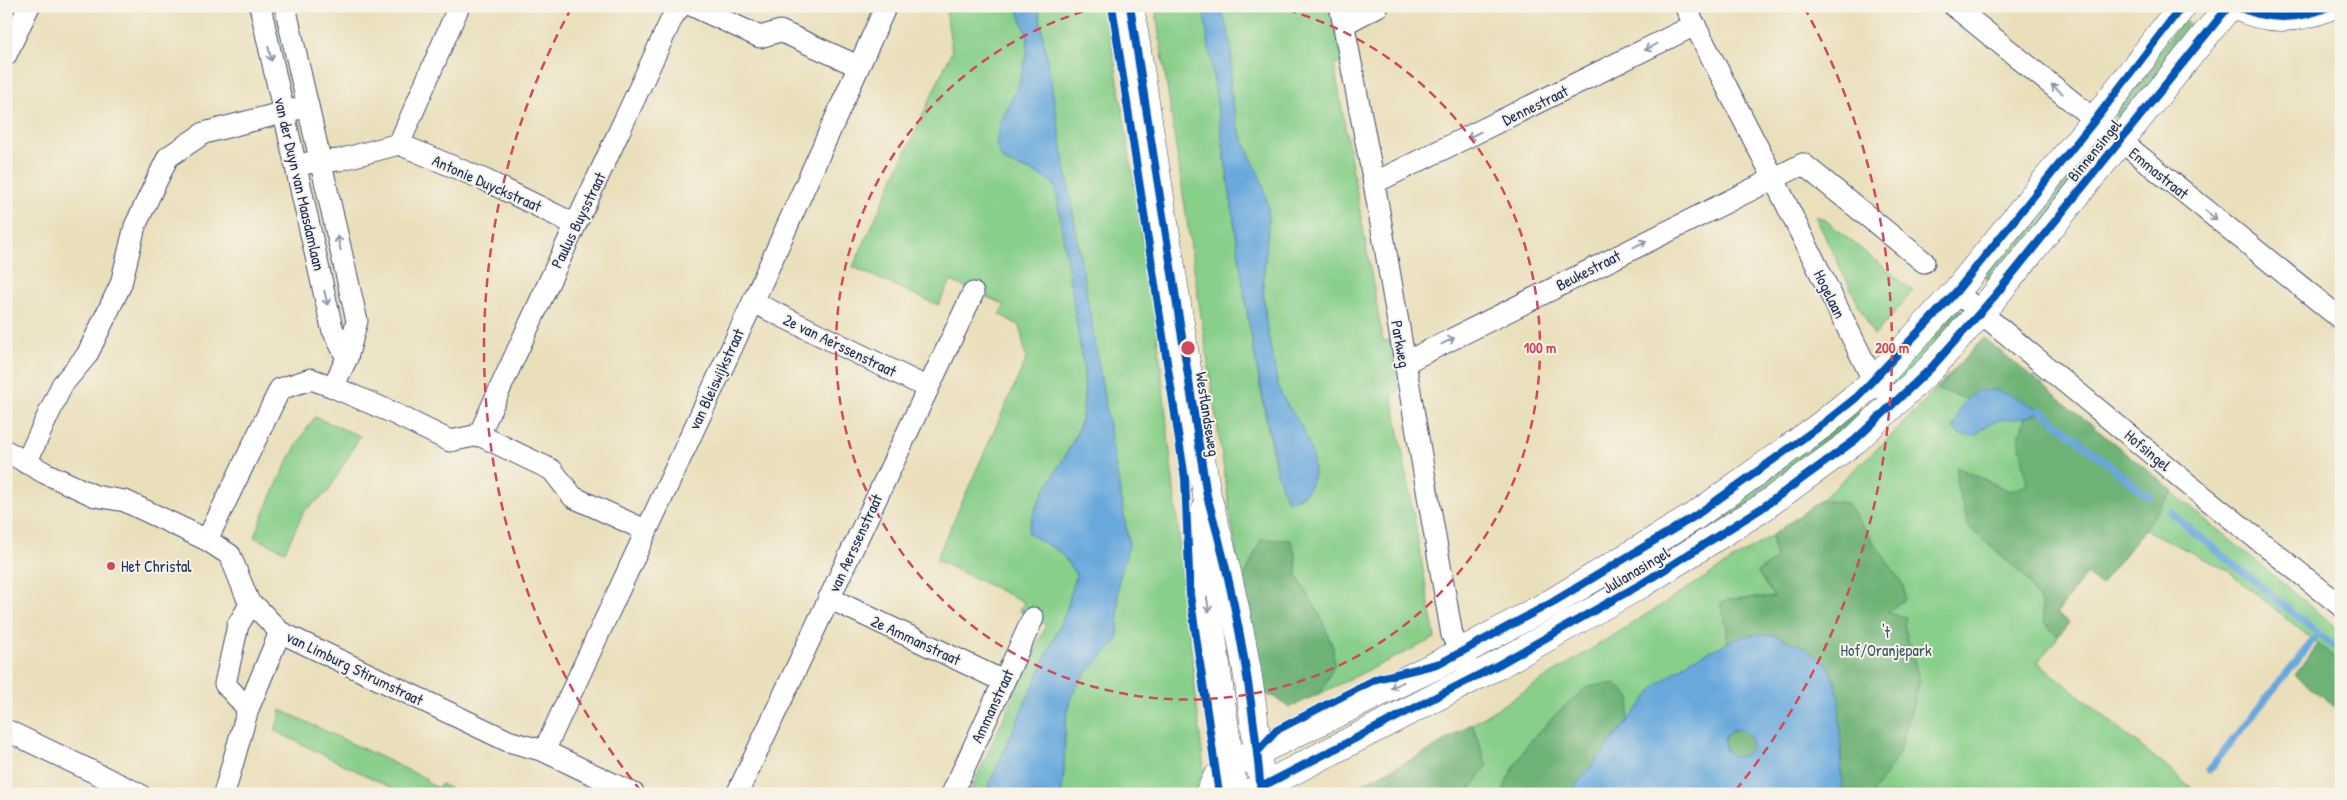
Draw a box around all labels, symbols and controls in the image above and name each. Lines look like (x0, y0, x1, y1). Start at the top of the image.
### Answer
one-way arrow (1644, 43, 1659, 52)
one-way arrow (266, 45, 276, 61)
street label: Dennestraat (1498, 79, 1572, 130)
one-way arrow (2051, 84, 2064, 95)
street label: van der Duyn van Maasdamlaan (269, 95, 331, 273)
street label: Binnensingel (2062, 114, 2126, 186)
one-way arrow (1467, 131, 1482, 140)
street label: Emmastraat (2124, 142, 2194, 204)
street label: Antonie Duyckstraat (429, 149, 546, 217)
street label: Paulus Buysstraat (545, 168, 611, 272)
one-way arrow (2205, 210, 2218, 221)
one-way arrow (334, 235, 343, 251)
one-way arrow (1632, 239, 1647, 249)
street label: Beukestraat (1552, 244, 1625, 296)
street label: Hogelaan (1809, 266, 1851, 322)
one-way arrow (322, 289, 331, 305)
street label: 2e van Aerssenstraat (780, 308, 901, 382)
street label: Parkweg (1386, 319, 1416, 369)
street label: van Bleiswijkstraat (683, 324, 749, 433)
one-way arrow (1440, 336, 1455, 346)
text: 100 m (1524, 337, 1556, 358)
text: 200 m (1875, 337, 1909, 358)
centre of rings (1179, 339, 1197, 357)
street label: Westlandseweg (1190, 370, 1226, 458)
street label: Hofsingel (2120, 424, 2176, 476)
street label: van Aerssenstraat (823, 490, 888, 596)
street label: Julianasingel (1598, 541, 1674, 599)
place label: Het Christal (121, 555, 192, 577)
marker: Het Christal (105, 560, 117, 572)
one-way arrow (1204, 597, 1214, 613)
street label: 2e Ammanstraat (868, 610, 965, 671)
park label: 't Hof/Oranjepark (1840, 621, 1932, 661)
street label: van Limburg Stirumstraat (283, 625, 428, 711)
street label: Ammanstraat (965, 665, 1019, 746)
one-way arrow (1390, 680, 1405, 690)

